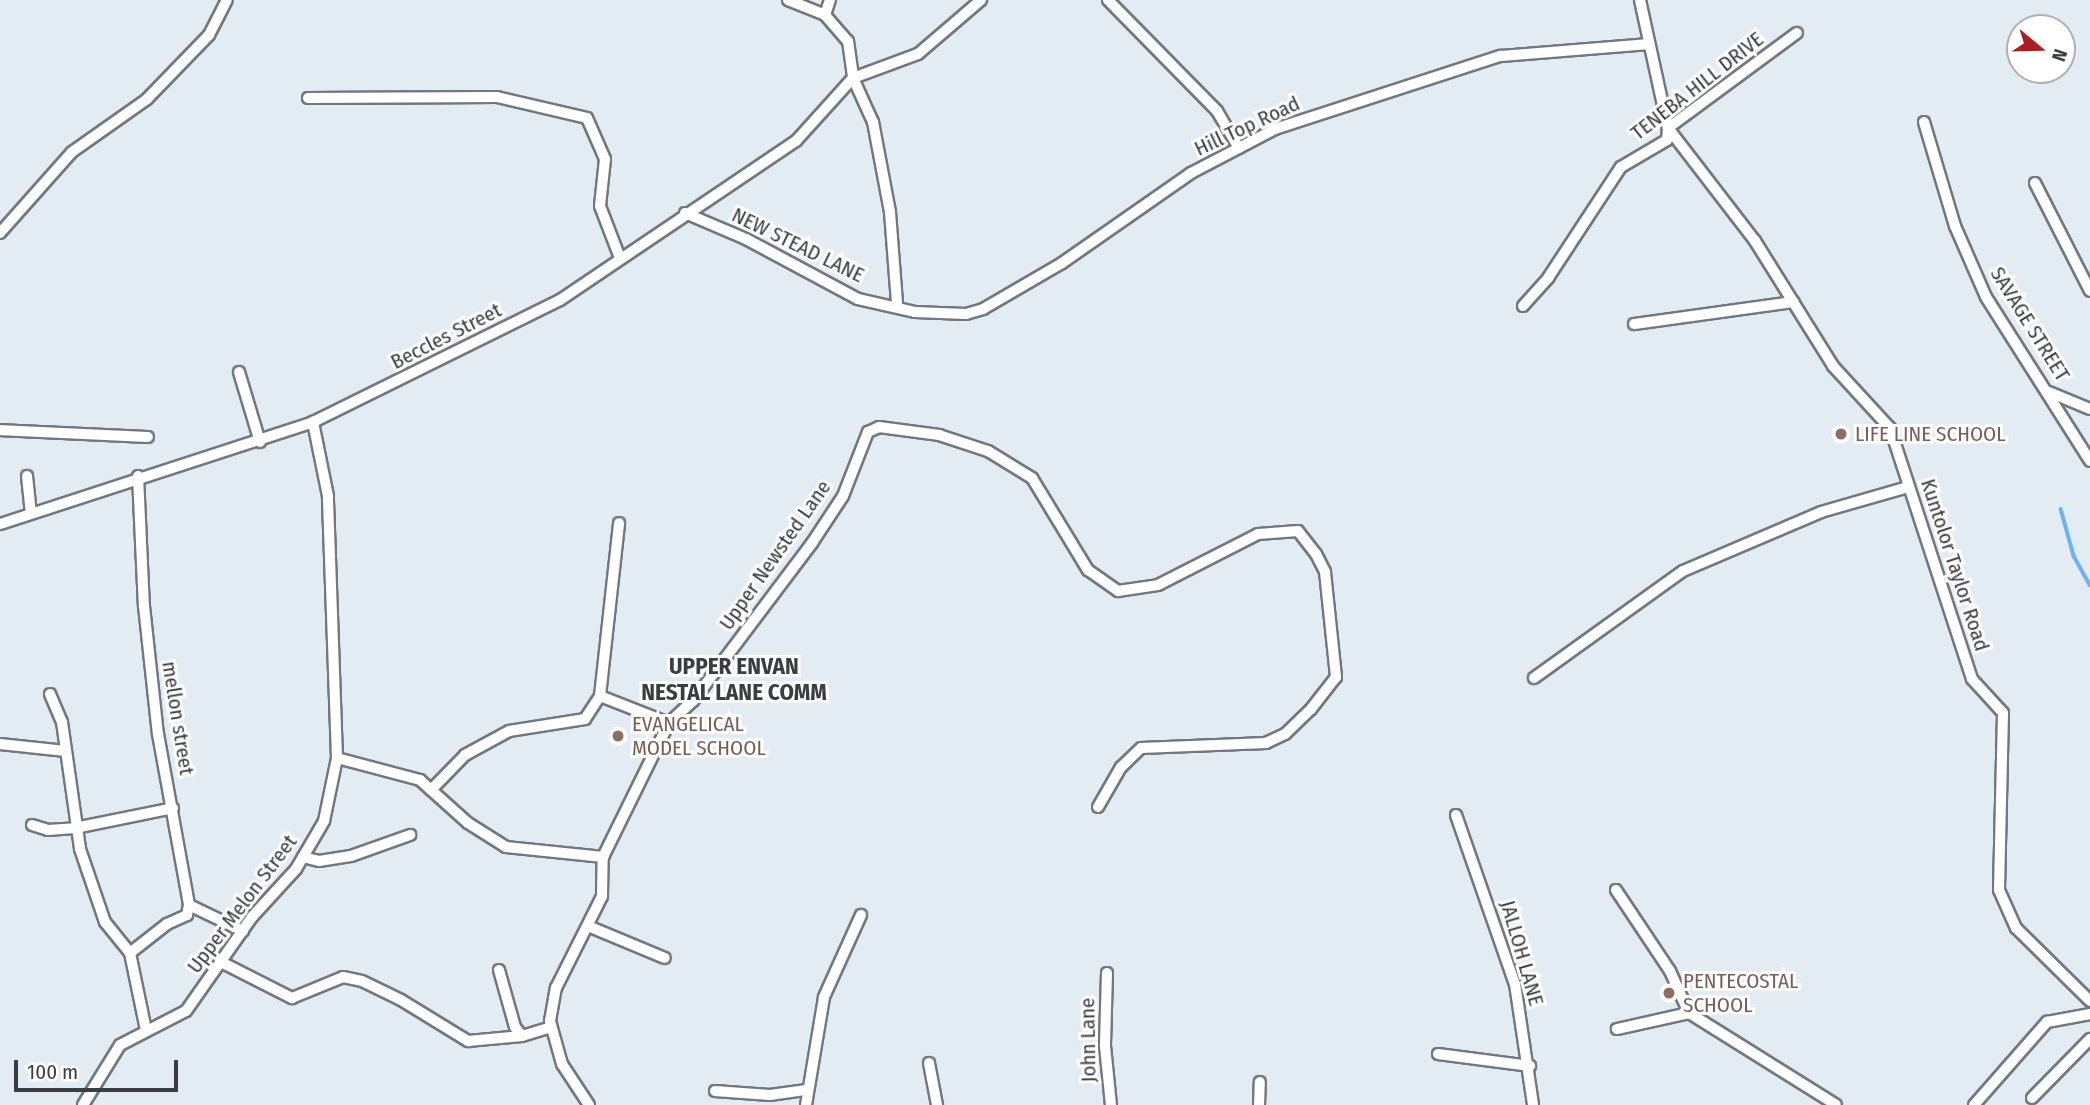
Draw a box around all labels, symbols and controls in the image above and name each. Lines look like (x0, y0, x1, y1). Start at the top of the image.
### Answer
north arrow (2006, 14, 2076, 84)
street label: TENEBA HILL DRIVE (1626, 27, 1768, 145)
text: N (2047, 46, 2072, 64)
street label: Hill Top Road (1190, 91, 1304, 161)
street label: NEW STEAD LANE (728, 202, 868, 288)
street label: SAVAGE STREET (1985, 262, 2075, 386)
street label: Beccles Street (386, 297, 506, 375)
place label: LIFE LINE SCHOOL (1855, 421, 2006, 447)
marker: LIFE LINE SCHOOL (1833, 426, 1849, 442)
street label: Upper Newsted Lane (714, 475, 836, 635)
street label: Kuntolor Taylor Road (1915, 476, 1995, 654)
district label: UPPER ENVAN NESTAL LANE COMM (641, 652, 827, 706)
street label: mellon street (157, 659, 199, 777)
place label: EVANGELICAL MODEL SCHOOL (632, 711, 766, 761)
marker: EVANGELICAL MODEL SCHOOL (610, 728, 626, 744)
street label: Upper Melon Street (182, 830, 302, 978)
street label: JALLOH LANE (1495, 898, 1549, 1008)
place label: PENTECOSTAL SCHOOL (1683, 968, 1798, 1018)
marker: PENTECOSTAL SCHOOL (1661, 985, 1677, 1001)
street label: John Lane (1075, 997, 1101, 1083)
scale bar (18, 1046, 182, 1090)
text: 100 m (27, 1059, 78, 1085)

